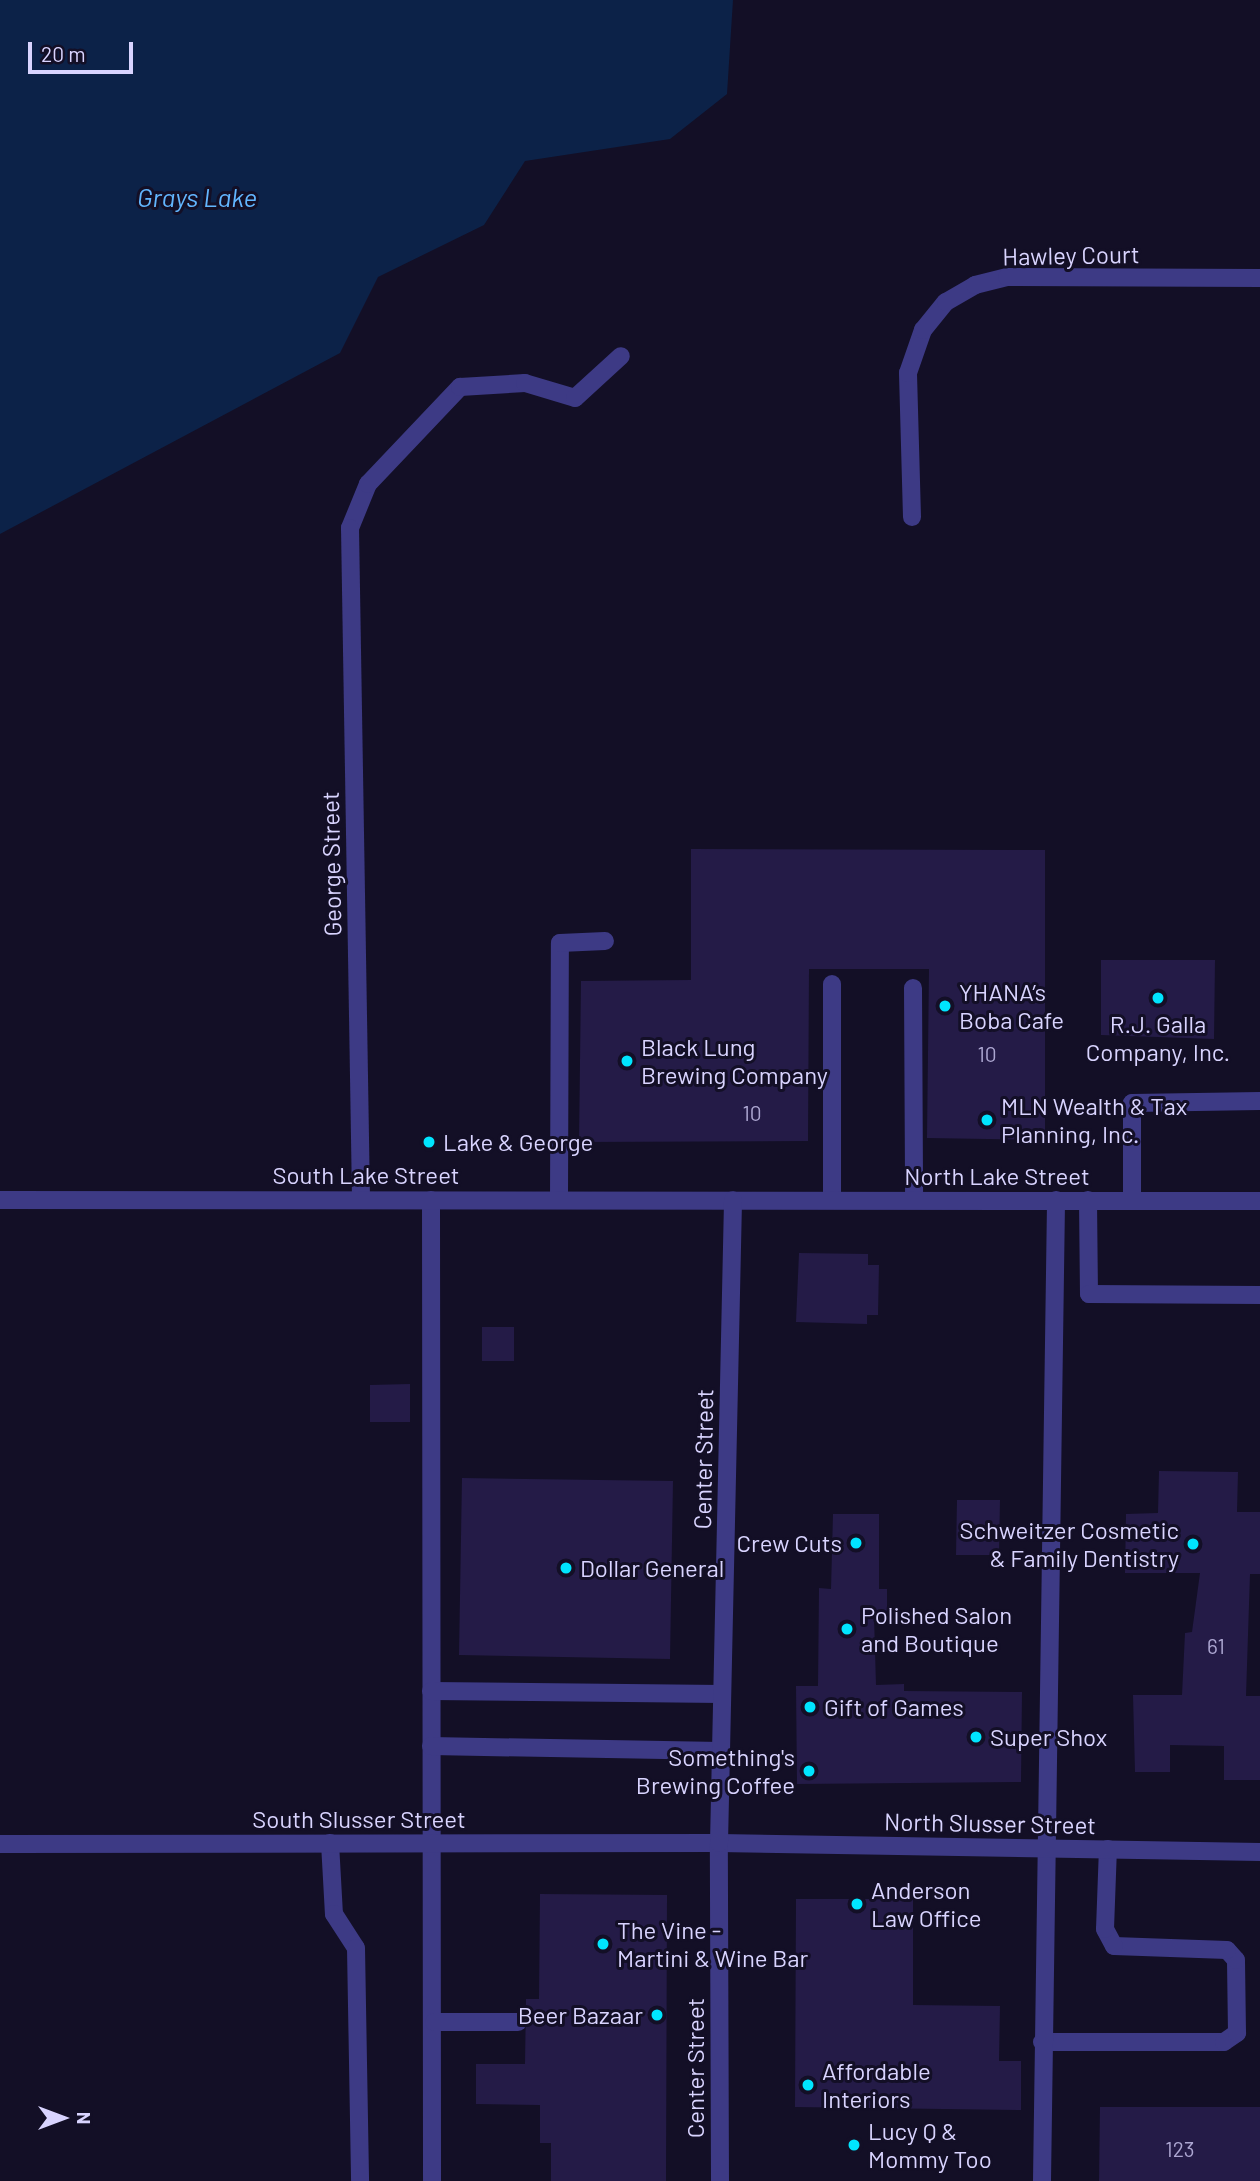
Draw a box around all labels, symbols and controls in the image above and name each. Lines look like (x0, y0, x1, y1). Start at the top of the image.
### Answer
scale bar (32, 28, 136, 72)
text: 20 m (41, 41, 86, 66)
water label: Grays Lake (137, 181, 257, 213)
street label: Hawley Court (1002, 239, 1140, 271)
street label: George Street (315, 791, 347, 937)
place label: YHANA’s Boba Cafe (959, 978, 1064, 1034)
marker: R.J. Galla Company, Inc. (1150, 990, 1166, 1006)
marker: YHANA’s Boba Cafe (937, 998, 953, 1014)
place label: R.J. Galla Company, Inc. (1086, 1010, 1230, 1066)
place label: Black Lung Brewing Company (641, 1033, 828, 1089)
house number: 10 (977, 1041, 997, 1067)
marker: Black Lung Brewing Company (619, 1053, 635, 1069)
place label: MLN Wealth & Tax Planning, Inc. (1001, 1092, 1187, 1148)
house number: 10 (742, 1100, 762, 1126)
marker: MLN Wealth & Tax Planning, Inc. (979, 1112, 995, 1128)
place label: Lake & George (443, 1128, 593, 1156)
marker: Lake & George (421, 1134, 437, 1150)
street label: South Lake Street (272, 1161, 460, 1189)
street label: North Lake Street (904, 1162, 1090, 1190)
street label: Center Street (687, 1389, 719, 1529)
place label: Schweitzer Cosmetic & Family Dentistry (959, 1516, 1179, 1572)
place label: Crew Cuts (737, 1529, 842, 1557)
marker: Crew Cuts (848, 1535, 864, 1551)
marker: Schweitzer Cosmetic & Family Dentistry (1185, 1536, 1201, 1552)
place label: Dollar General (580, 1554, 724, 1582)
marker: Dollar General (558, 1560, 574, 1576)
place label: Polished Salon and Boutique (861, 1601, 1012, 1657)
marker: Polished Salon and Boutique (839, 1621, 855, 1637)
house number: 61 (1207, 1633, 1225, 1659)
place label: Gift of Games (824, 1693, 964, 1721)
marker: Gift of Games (802, 1699, 818, 1715)
place label: Super Shox (990, 1723, 1107, 1751)
marker: Super Shox (968, 1729, 984, 1745)
place label: Something's Brewing Coffee (636, 1743, 795, 1799)
marker: Something's Brewing Coffee (801, 1763, 817, 1779)
street label: South Slusser Street (252, 1805, 466, 1833)
street label: North Slusser Street (884, 1807, 1096, 1839)
place label: Anderson Law Office (871, 1876, 982, 1932)
marker: Anderson Law Office (849, 1896, 865, 1912)
place label: The Vine - Martini & Wine Bar (617, 1916, 808, 1972)
marker: The Vine - Martini & Wine Bar (595, 1936, 611, 1952)
street label: Center Street (681, 1998, 709, 2138)
place label: Beer Bazaar (518, 2001, 643, 2029)
marker: Beer Bazaar (649, 2007, 665, 2023)
place label: Affordable Interiors (822, 2057, 931, 2113)
marker: Affordable Interiors (800, 2077, 816, 2093)
north arrow (28, 2083, 98, 2153)
text: N (73, 2112, 96, 2124)
place label: Lucy Q & Mommy Too (868, 2117, 992, 2173)
house number: 123 (1165, 2136, 1195, 2162)
marker: Lucy Q & Mommy Too (846, 2137, 862, 2153)

